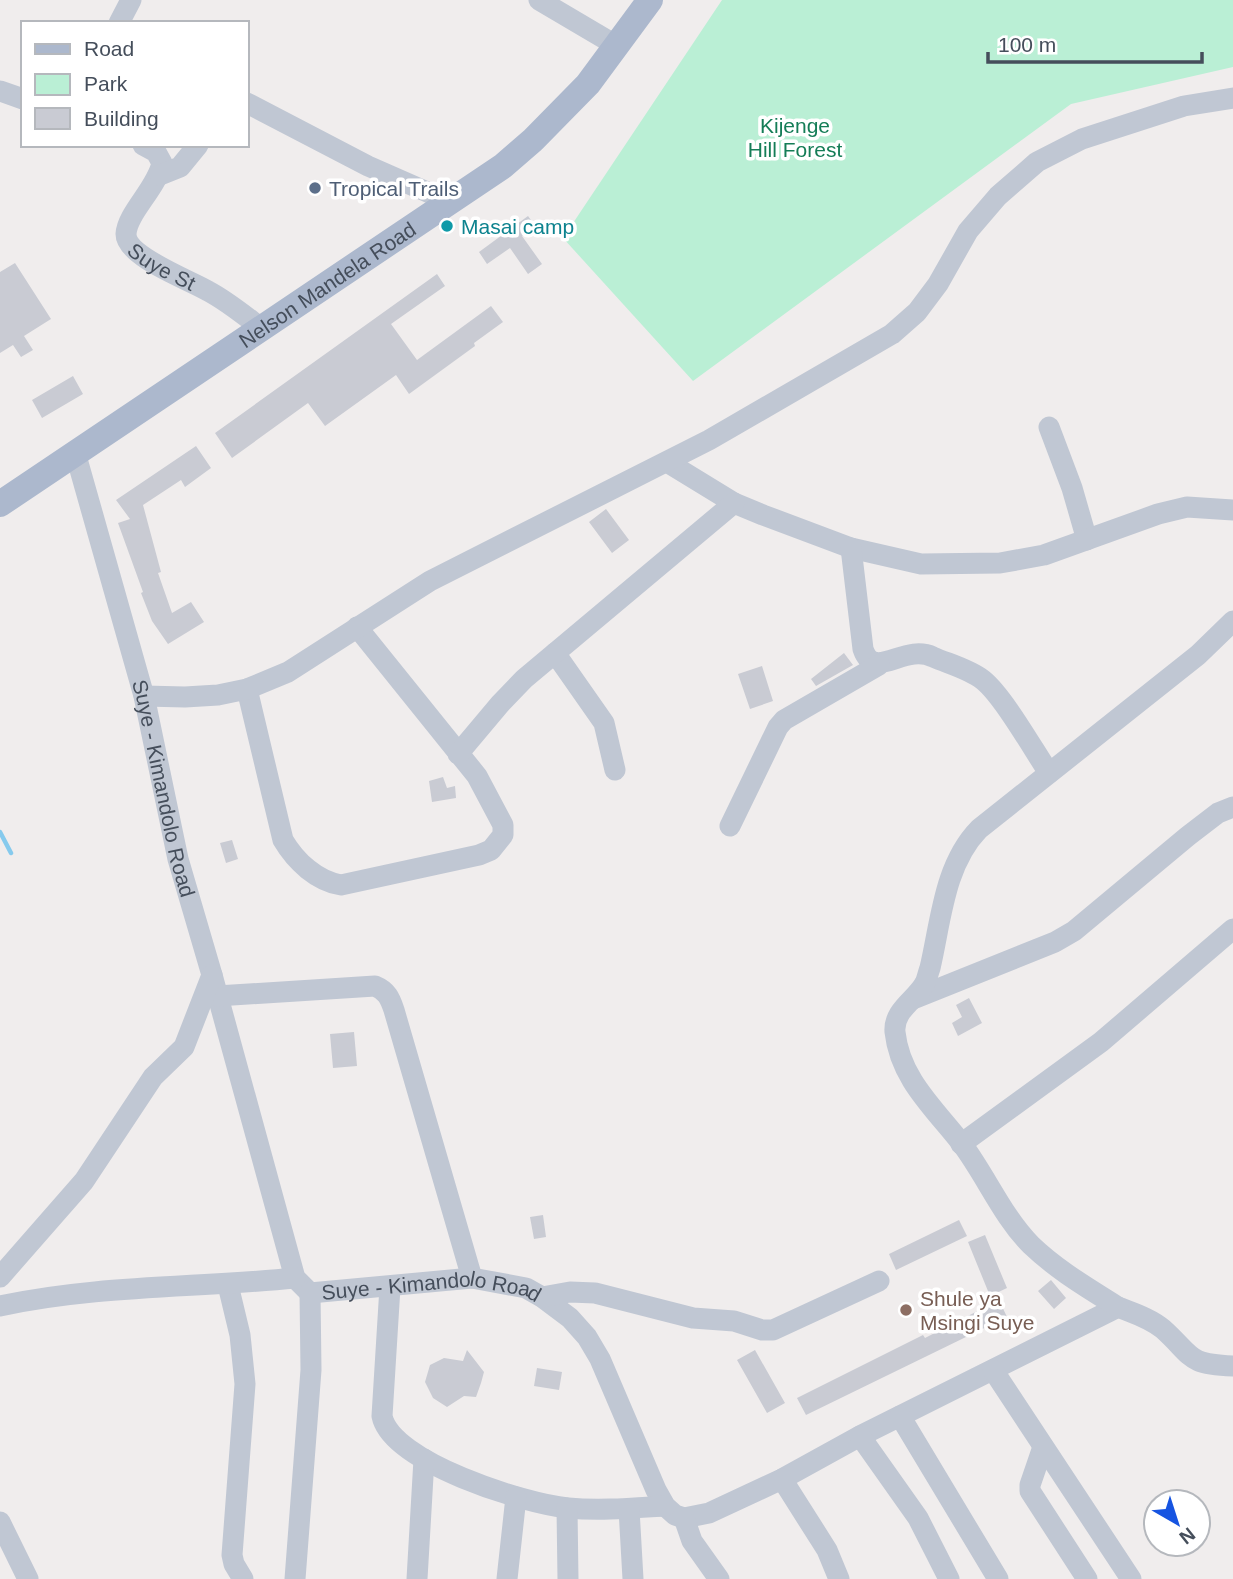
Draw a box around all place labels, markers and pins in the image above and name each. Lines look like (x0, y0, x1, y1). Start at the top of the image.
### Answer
place label: Tropical Trails (329, 177, 459, 200)
marker: Tropical Trails (307, 180, 323, 196)
place label: Masai camp (461, 215, 574, 238)
marker: Masai camp (439, 218, 455, 234)
place label: Shule ya Msingi Suye (920, 1287, 1034, 1334)
marker: Shule ya Msingi Suye (898, 1302, 914, 1318)

